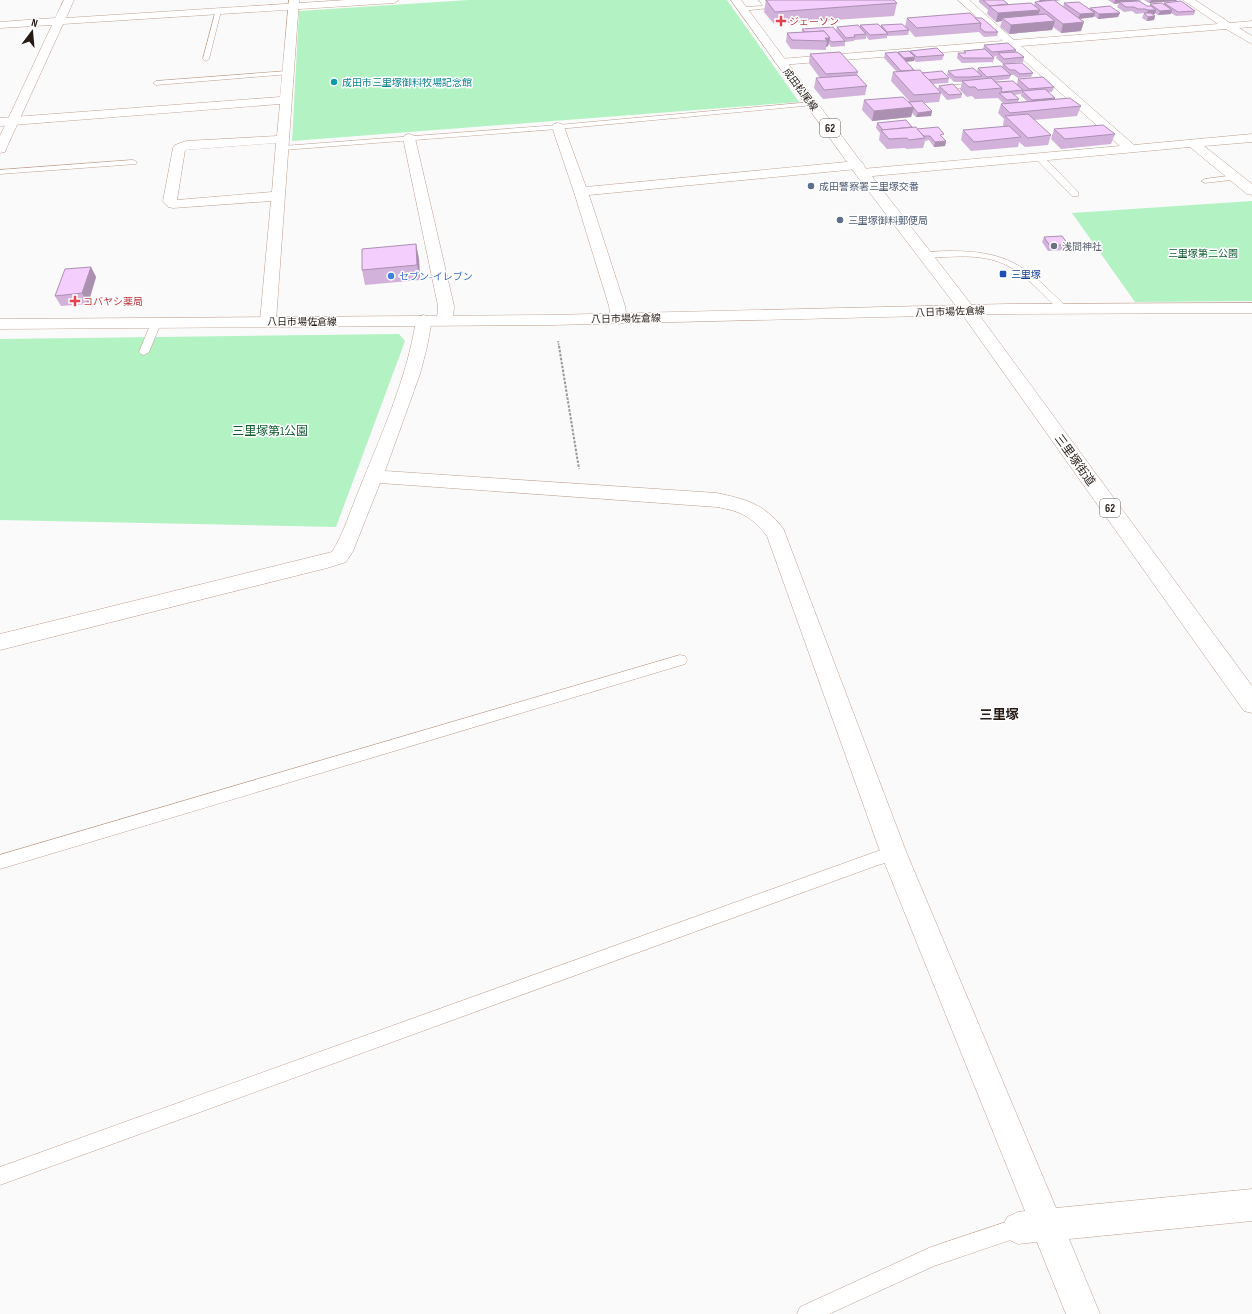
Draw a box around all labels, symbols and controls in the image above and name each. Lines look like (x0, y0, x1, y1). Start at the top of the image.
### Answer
north arrow (12, 12, 52, 52)
text: N (30, 16, 39, 30)
marker: ジェーソン (776, 16, 786, 26)
place label: ジェーソン (789, 16, 839, 28)
street label: 成田松尾線 (780, 66, 820, 113)
marker: 成田市三里塚御料牧場記念館 (329, 77, 339, 87)
place label: 成田市三里塚御料牧場記念館 (342, 77, 472, 89)
road number: 62 (820, 119, 840, 137)
marker: 成田警察署三里塚交番 (806, 181, 816, 191)
place label: 成田警察署三里塚交番 (819, 181, 919, 193)
marker: 三里塚御料郵便局 (835, 215, 845, 225)
place label: 三里塚御料郵便局 (848, 215, 928, 227)
marker: 浅間神社 (1049, 241, 1059, 251)
place label: 浅間神社 (1062, 241, 1102, 253)
park label: 三里塚第二公園 (1168, 248, 1238, 260)
marker: 三里塚 (998, 269, 1008, 279)
place label: 三里塚 (1011, 269, 1041, 281)
marker: セブン-イレブン (386, 271, 396, 281)
place label: セブン-イレブン (399, 271, 473, 283)
marker: コバヤシ薬局 (70, 296, 80, 306)
place label: コバヤシ薬局 (83, 296, 143, 308)
street label: 八日市場佐倉線 (915, 305, 985, 319)
street label: 八日市場佐倉線 (591, 312, 661, 326)
street label: 八日市場佐倉線 (267, 316, 337, 328)
park label: 三里塚第1公園 (232, 424, 308, 439)
street label: 三里塚街道 (1051, 432, 1098, 489)
road number: 62 (1100, 499, 1120, 517)
district label: 三里塚 (979, 707, 1019, 723)

